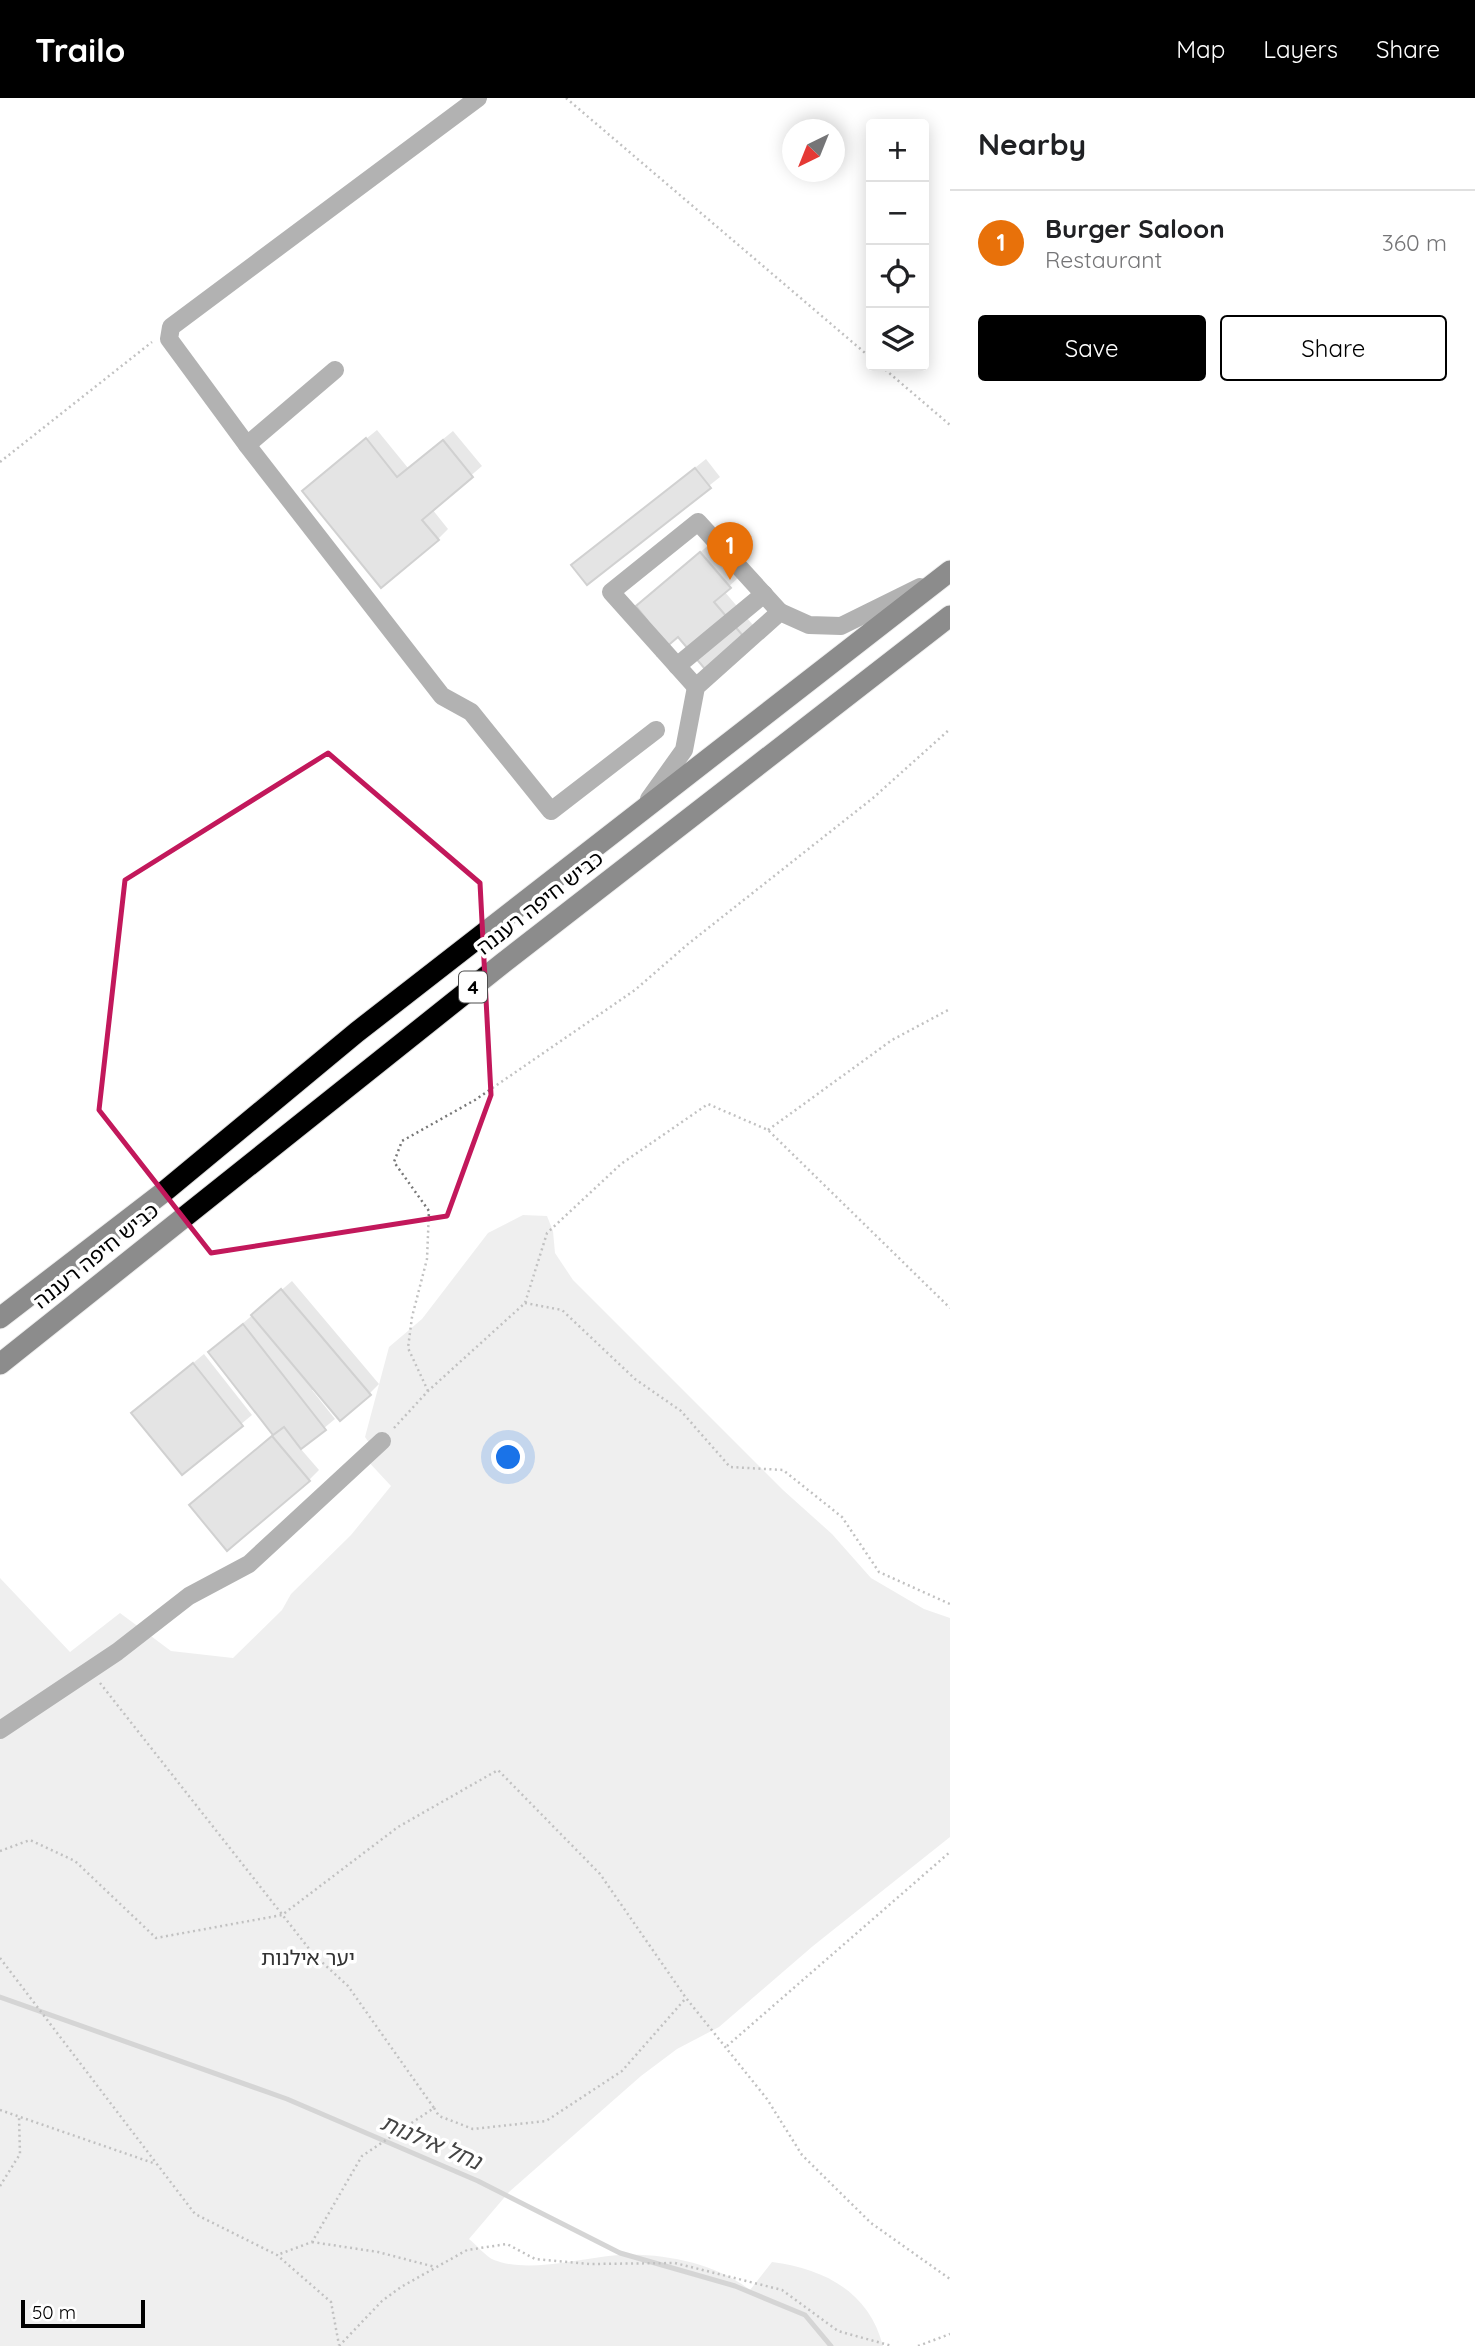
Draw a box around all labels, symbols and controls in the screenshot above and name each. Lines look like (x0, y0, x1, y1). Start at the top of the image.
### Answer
text: Trailo (35, 29, 125, 70)
text: Map (1176, 34, 1225, 64)
text: Layers (1263, 34, 1338, 64)
text: Share (1376, 34, 1440, 64)
north arrow (782, 119, 845, 182)
map controls (866, 119, 929, 371)
button: + (866, 119, 929, 182)
text: Nearby (978, 125, 1086, 163)
button: − (866, 182, 929, 245)
text: Burger Saloon (1045, 212, 1225, 245)
text: 1 (997, 228, 1005, 257)
text: 360 m (1382, 228, 1447, 257)
button: locate (866, 245, 929, 308)
text: Restaurant (1045, 245, 1162, 274)
button: layers (866, 308, 929, 371)
button: Save (978, 315, 1206, 381)
button: Share (1220, 315, 1447, 381)
pin: 1 (707, 522, 753, 580)
street label: כביש חיפה רעננה (471, 845, 608, 960)
road number: 4 (459, 972, 487, 1002)
street label: כביש חיפה רעננה (27, 1197, 163, 1314)
your location (491, 1440, 525, 1474)
park label: יער אילנות (261, 1944, 355, 1970)
water label: נחל אילנות (377, 2107, 488, 2177)
scale bar (21, 2297, 145, 2329)
text: 50 m (32, 2300, 76, 2324)

